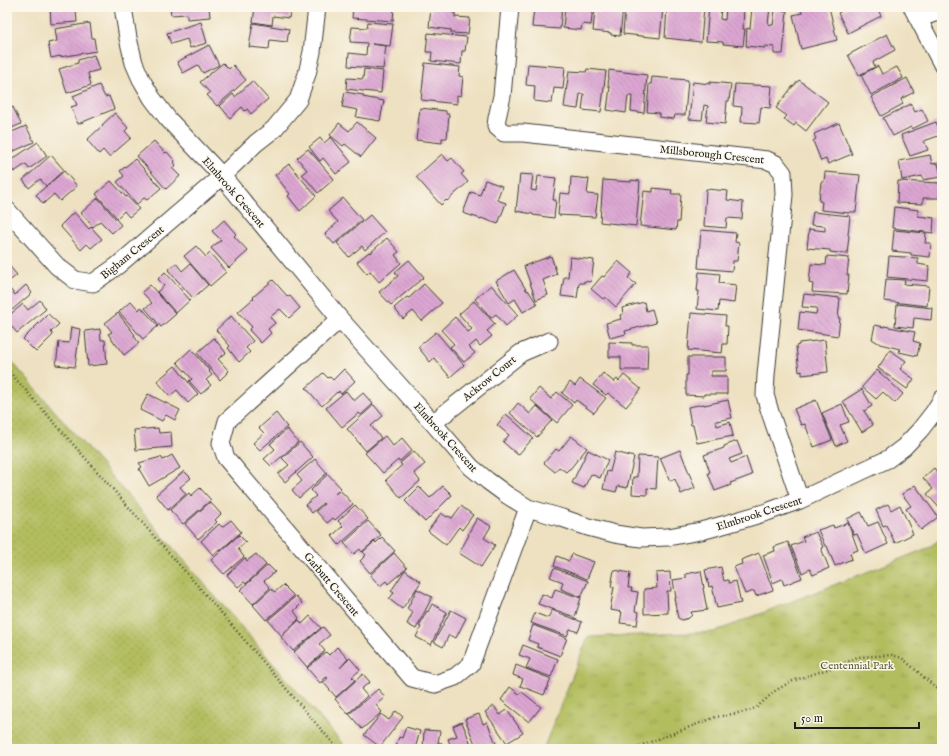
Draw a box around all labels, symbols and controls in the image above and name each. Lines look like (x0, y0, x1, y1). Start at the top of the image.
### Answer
street label: Millsborough Crescent (659, 143, 765, 167)
street label: Elmbrook Crescent (199, 154, 268, 231)
street label: Bigham Crescent (98, 223, 167, 283)
street label: Ackrow Court (459, 353, 519, 405)
street label: Elmbrook Crescent (410, 400, 480, 476)
street label: Elmbrook Crescent (715, 493, 804, 534)
street label: Garbutt Crescent (300, 550, 362, 620)
park label: Centennial Park (820, 659, 894, 673)
scale bar (795, 704, 919, 730)
text: 50 m (801, 711, 823, 726)

